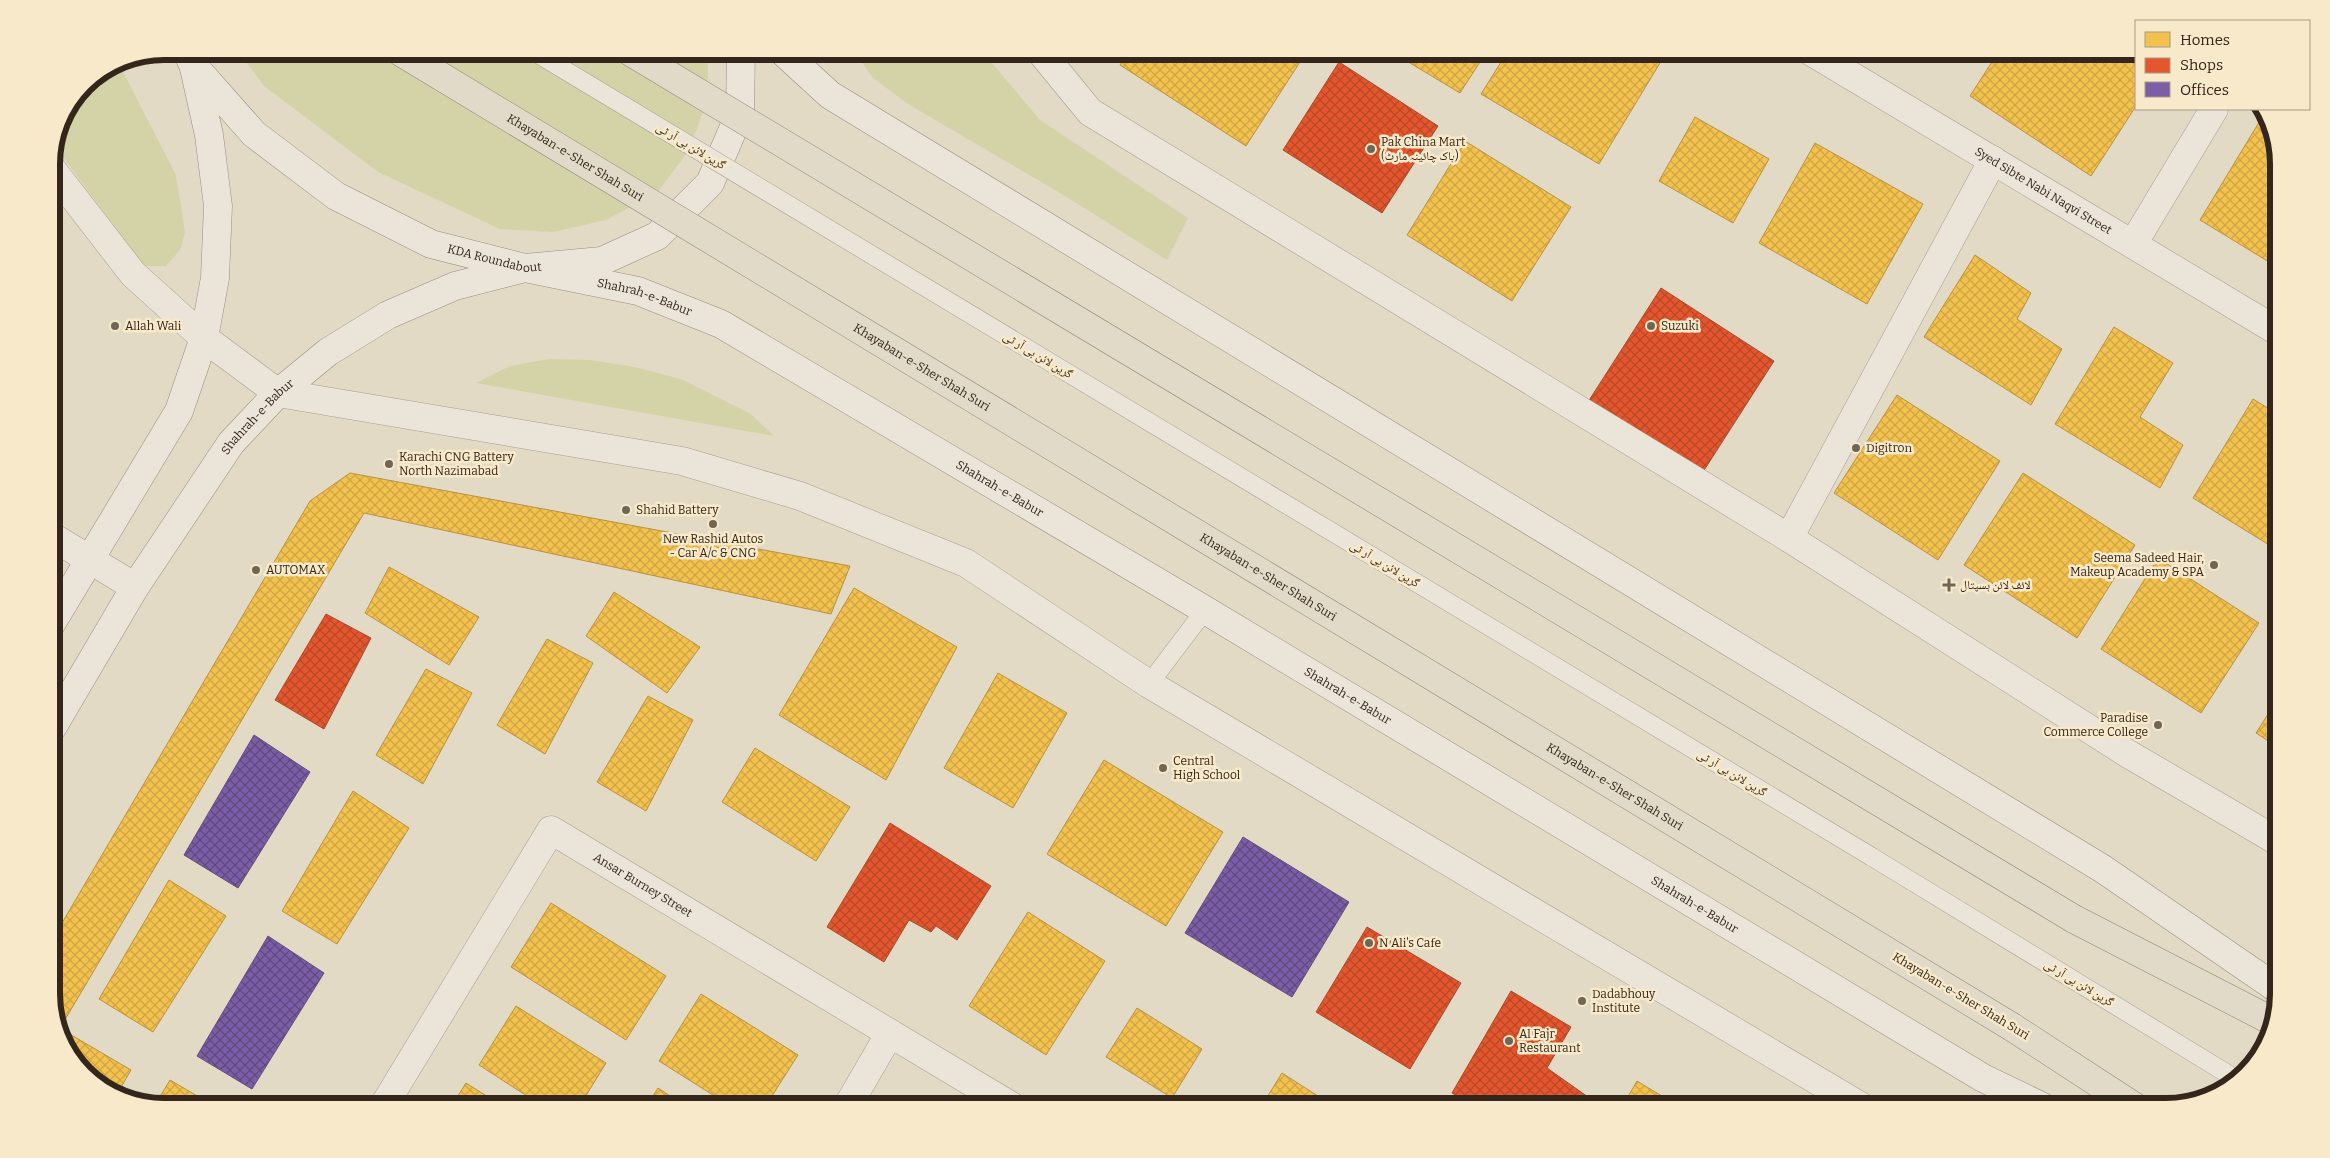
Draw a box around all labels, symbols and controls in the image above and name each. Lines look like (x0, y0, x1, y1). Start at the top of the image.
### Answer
legend (2135, 20, 2310, 110)
text: Homes (2180, 31, 2230, 49)
text: Shops (2180, 56, 2223, 74)
text: Offices (2180, 81, 2229, 99)
street label: Khayaban-e-Sher Shah Suri (505, 111, 646, 204)
street label: گرین لائن بی آر ٹی (654, 120, 728, 173)
place label: Pak China Mart (پاک چائینہ مارٹ) (1381, 135, 1466, 163)
marker: Pak China Mart (پاک چائینہ مارٹ) (1365, 143, 1377, 155)
street label: Syed Sibte Nabi Naqvi Street (1972, 144, 2115, 237)
street label: KDA Roundabout (446, 242, 543, 275)
street label: Shahrah-e-Babur (596, 276, 695, 319)
place label: Allah Wali (125, 319, 182, 333)
place label: Suzuki (1661, 319, 1699, 333)
marker: Allah Wali (109, 320, 121, 332)
marker: Suzuki (1645, 320, 1657, 332)
street label: Khayaban-e-Sher Shah Suri (851, 321, 993, 414)
street label: گرین لائن بی آر ٹی (1001, 329, 1075, 382)
street label: Shahrah-e-Babur (218, 376, 297, 457)
place label: Digitron (1866, 441, 1912, 455)
marker: Digitron (1850, 442, 1862, 454)
place label: Karachi CNG Battery North Nazimabad (399, 450, 515, 478)
street label: Shahrah-e-Babur (953, 457, 1046, 520)
marker: Karachi CNG Battery North Nazimabad (383, 458, 395, 470)
place label: Shahid Battery (636, 503, 719, 517)
marker: Shahid Battery (620, 504, 632, 516)
marker: New Rashid Autos - Car A/c & CNG (707, 518, 719, 530)
street label: Khayaban-e-Sher Shah Suri (1198, 530, 1339, 624)
place label: New Rashid Autos - Car A/c & CNG (663, 532, 764, 560)
street label: گرین لائن بی آر ٹی (1348, 538, 1422, 591)
place label: Seema Sadeed Hair, Makeup Academy & SPA (2070, 551, 2204, 579)
marker: Seema Sadeed Hair, Makeup Academy & SPA (2208, 559, 2220, 571)
place label: AUTOMAX (266, 563, 326, 577)
marker: AUTOMAX (250, 564, 262, 576)
marker: لائف لائن ہسپتال (1942, 578, 1956, 592)
place label: لائف لائن ہسپتال (1960, 578, 2031, 592)
street label: Shahrah-e-Babur (1302, 664, 1394, 728)
place label: Paradise Commerce College (2043, 711, 2148, 739)
marker: Paradise Commerce College (2152, 719, 2164, 731)
street label: Khayaban-e-Sher Shah Suri (1544, 740, 1686, 833)
street label: گرین لائن بی آر ٹی (1695, 747, 1769, 800)
place label: Central High School (1173, 754, 1241, 782)
marker: Central High School (1157, 762, 1169, 774)
street label: Ansar Burney Street (591, 850, 695, 920)
street label: Shahrah-e-Babur (1649, 873, 1741, 936)
place label: N Ali's Cafe (1379, 936, 1441, 950)
marker: N Ali's Cafe (1363, 937, 1375, 949)
street label: Khayaban-e-Sher Shah Suri (1890, 950, 2032, 1043)
street label: گرین لائن بی آر ٹی (2042, 957, 2116, 1010)
place label: Dadabhouy Institute (1592, 987, 1656, 1015)
marker: Dadabhouy Institute (1576, 995, 1588, 1007)
place label: Al Fajr Restaurant (1519, 1027, 1581, 1055)
marker: Al Fajr Restaurant (1503, 1035, 1515, 1047)

